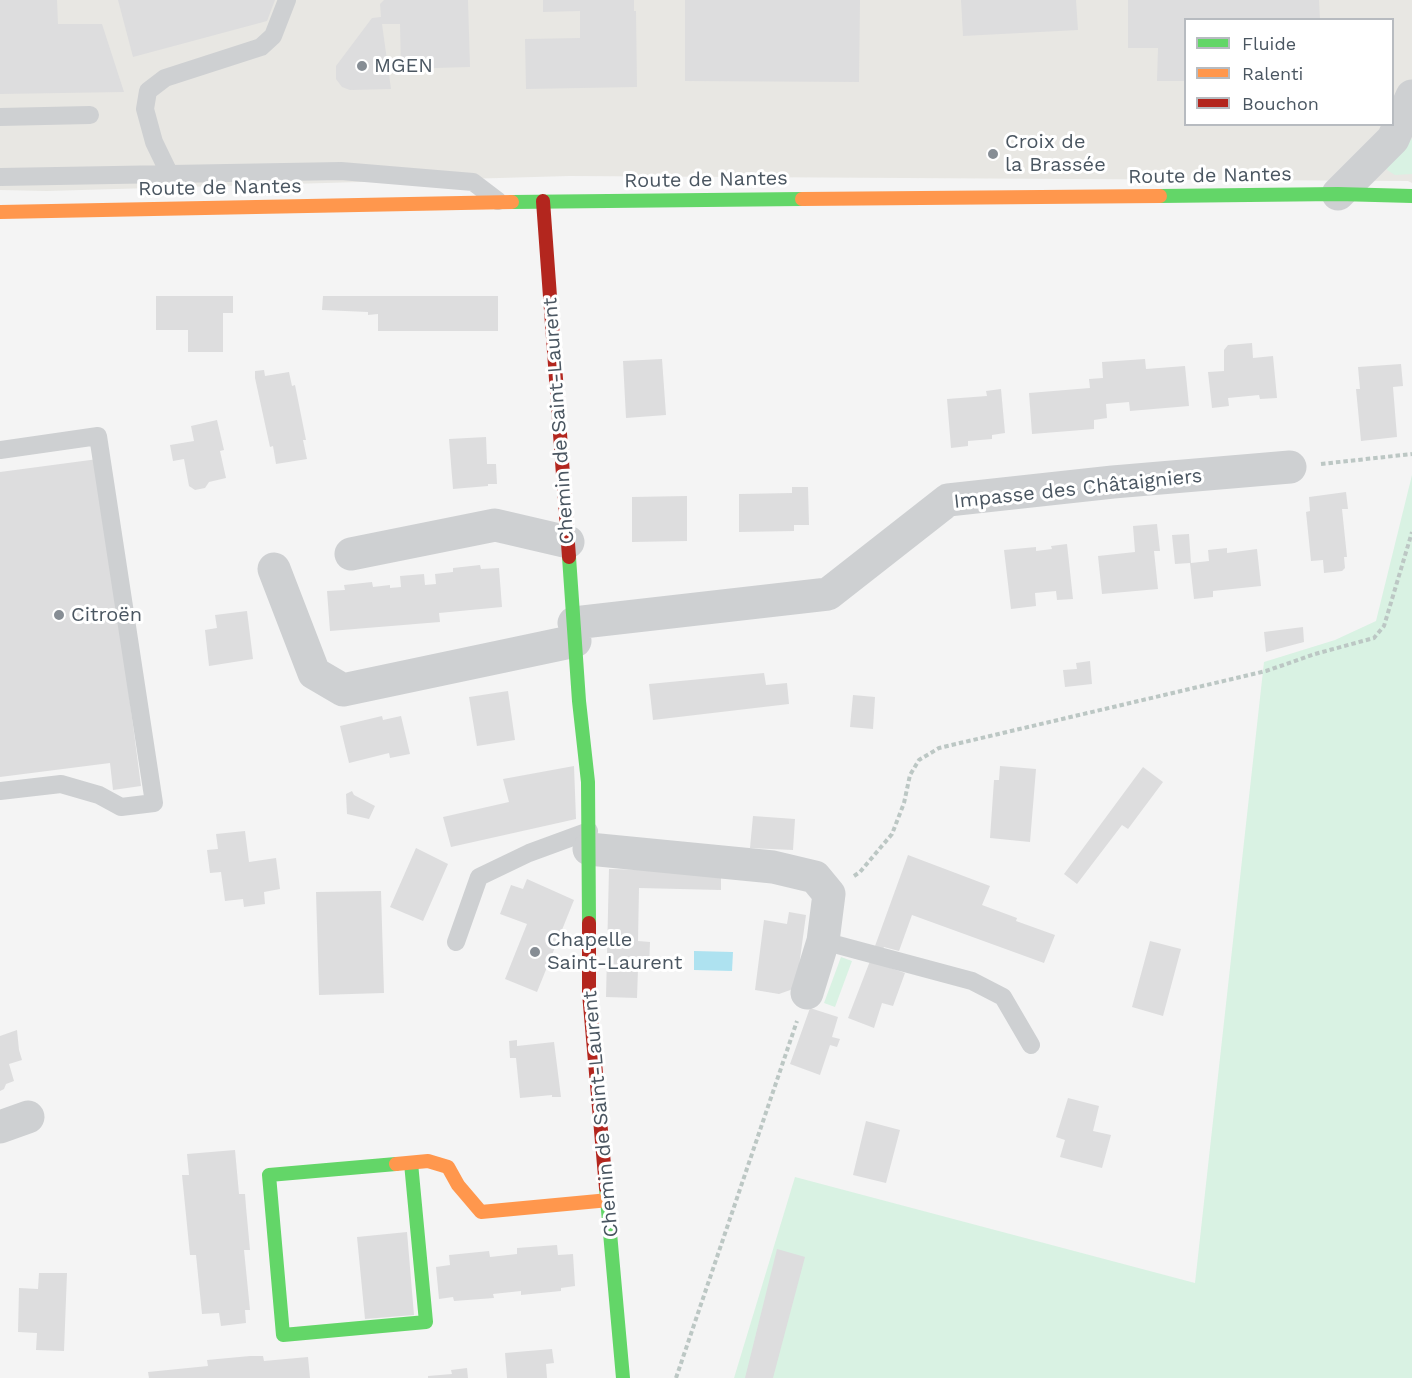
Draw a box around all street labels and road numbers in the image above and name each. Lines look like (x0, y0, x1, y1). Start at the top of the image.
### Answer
street label: Route de Nantes (1128, 163, 1292, 189)
street label: Route de Nantes (624, 167, 788, 193)
street label: Route de Nantes (138, 175, 302, 201)
street label: Chemin de Saint-Laurent (538, 297, 580, 545)
street label: Impasse des Châtaigniers (953, 464, 1203, 514)
street label: Chemin de Saint-Laurent (578, 990, 624, 1238)

